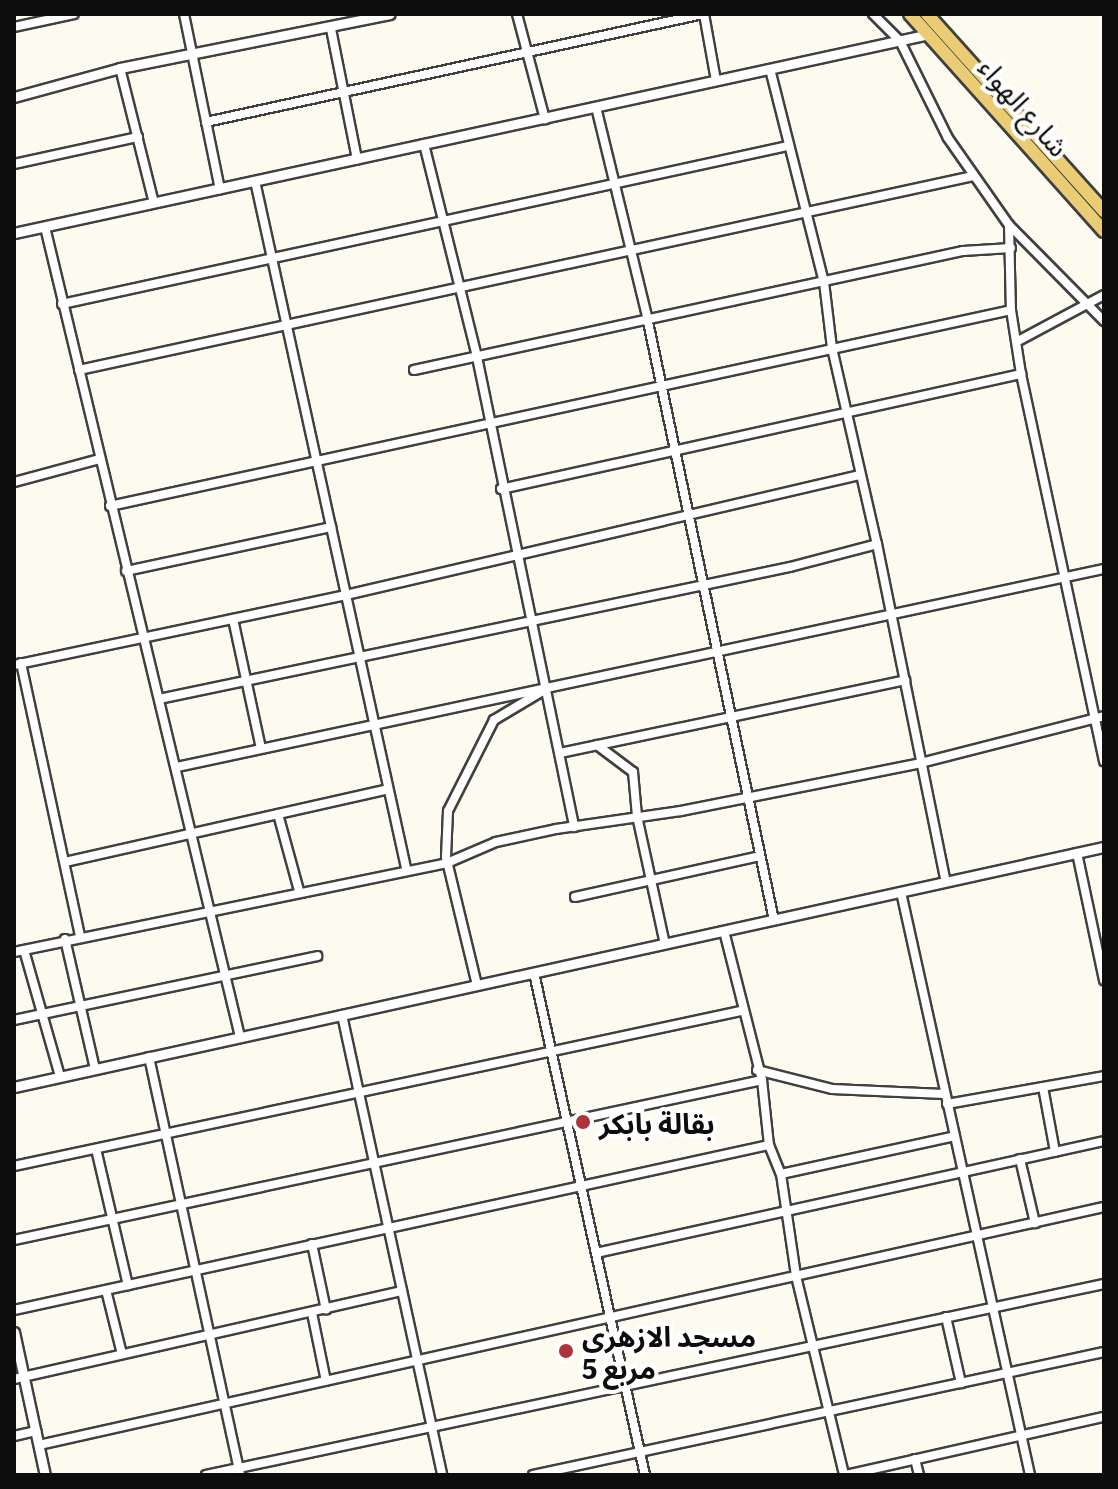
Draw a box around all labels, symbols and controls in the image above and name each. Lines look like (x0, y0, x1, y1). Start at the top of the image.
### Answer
street label: شارع الهواء (973, 50, 1077, 162)
place label: بقالة بابكر (599, 1105, 715, 1139)
marker: بقالة بابكر (574, 1113, 592, 1131)
place label: مسجد الازهري مربع 5 (582, 1318, 756, 1384)
marker: مسجد الازهري مربع 5 (557, 1342, 575, 1360)

